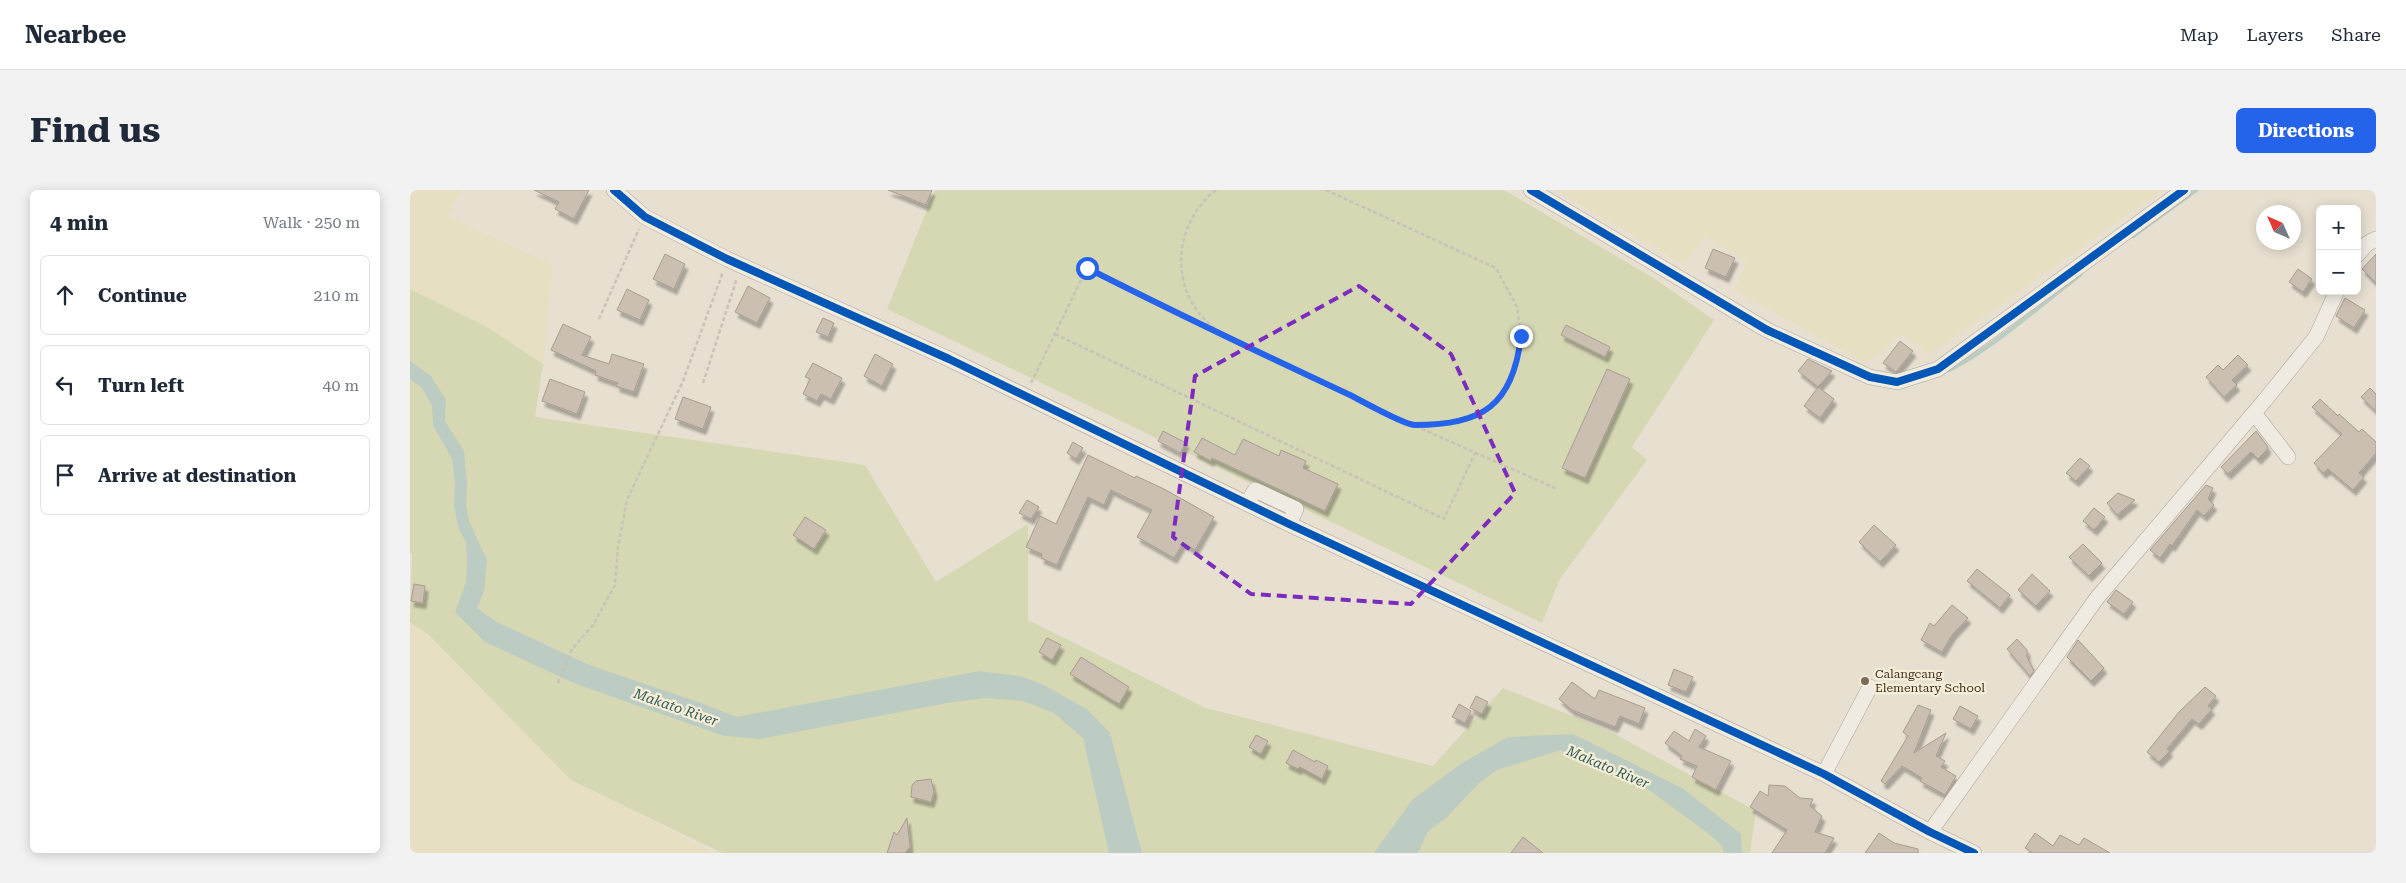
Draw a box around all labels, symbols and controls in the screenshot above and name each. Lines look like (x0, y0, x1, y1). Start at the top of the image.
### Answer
text: Nearbee (25, 21, 126, 49)
text: Map (2180, 24, 2219, 45)
text: Layers (2247, 24, 2303, 45)
text: Share (2331, 24, 2381, 45)
button: Directions (2236, 108, 2376, 153)
text: Find us (30, 110, 160, 151)
north arrow (2256, 205, 2301, 250)
map controls (2316, 205, 2361, 295)
button: + (2316, 205, 2361, 250)
text: 4 min (50, 211, 108, 235)
text: Walk · 250 m (263, 213, 360, 232)
button: − (2316, 250, 2361, 295)
route start (1076, 257, 1099, 280)
icon: ahead (51, 281, 79, 309)
text: Continue (98, 284, 187, 307)
text: 210 m (313, 286, 359, 305)
route end (1510, 325, 1533, 348)
icon: left (51, 371, 79, 399)
text: Turn left (98, 374, 184, 397)
text: 40 m (322, 376, 359, 395)
icon: arrive (51, 461, 79, 489)
text: Arrive at destination (98, 464, 296, 487)
place label: Calangcang Elementary School (1875, 667, 1985, 695)
marker: Calangcang Elementary School (1859, 675, 1871, 687)
water label: Makato River (631, 685, 720, 729)
water label: Makato River (1563, 742, 1652, 792)

